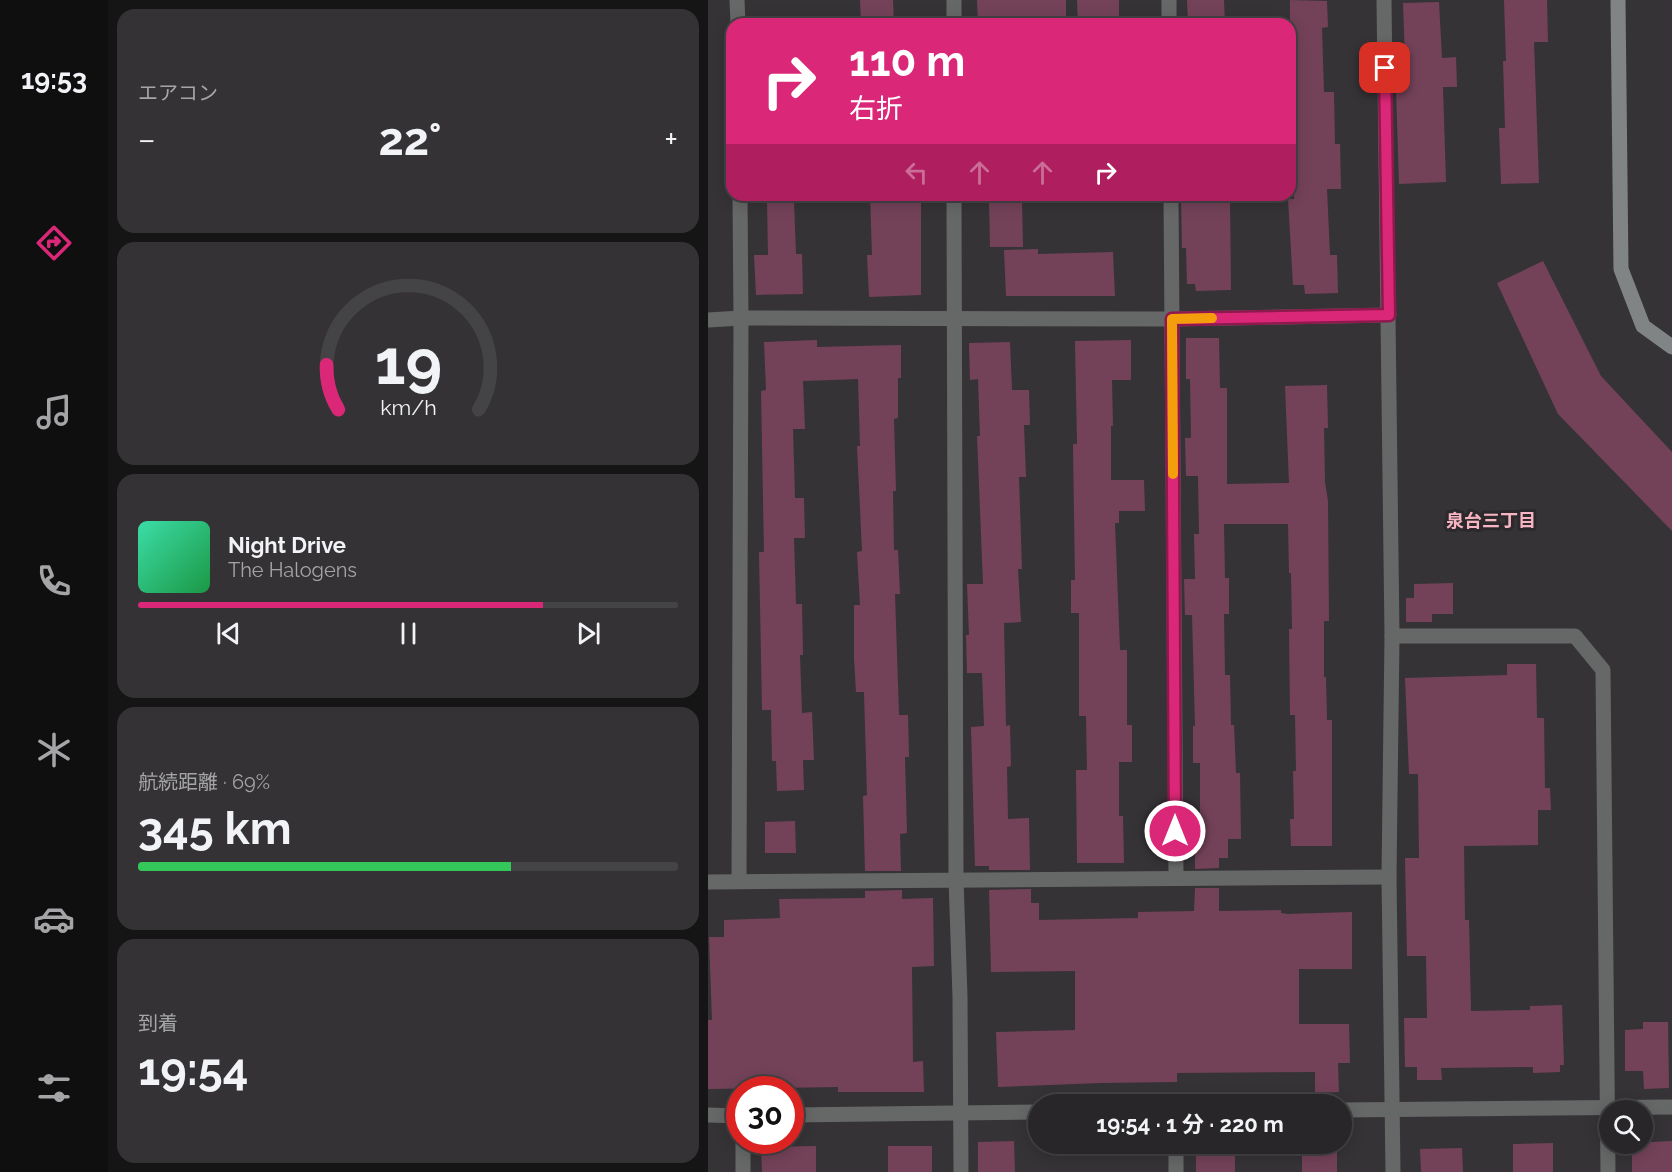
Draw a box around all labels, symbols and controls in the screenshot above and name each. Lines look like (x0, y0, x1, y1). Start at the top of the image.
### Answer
text: 110 m (849, 37, 965, 86)
icon: right (750, 42, 828, 120)
pin (1359, 42, 1410, 93)
icon: arrive (1368, 51, 1401, 84)
text: 19:53 (21, 64, 87, 95)
text: エアコン (138, 81, 218, 105)
text: 右折 (849, 93, 903, 124)
text: 22° (378, 113, 442, 166)
text: − (138, 120, 156, 159)
text: + (664, 120, 678, 159)
icon: left (900, 156, 933, 189)
icon: ahead (963, 156, 996, 189)
icon: ahead (1026, 156, 1059, 189)
icon: right (1089, 156, 1122, 189)
icon: directions (33, 222, 75, 264)
text: 19 (374, 326, 442, 400)
icon: music (33, 391, 75, 433)
text: km/h (380, 396, 436, 421)
district label: 泉台三丁目 (1446, 510, 1536, 531)
text: Night Drive (228, 532, 346, 558)
text: The Halogens (228, 558, 357, 582)
icon: phone (33, 560, 75, 602)
icon: previous (212, 617, 245, 650)
icon: pause (392, 617, 425, 650)
icon: next (572, 617, 605, 650)
icon: climate (33, 729, 75, 771)
text: 航続距離 · 69% (138, 770, 270, 794)
position arrow (1143, 799, 1207, 863)
text: 345 km (138, 802, 292, 855)
icon: car (33, 898, 75, 940)
text: 到着 (138, 1011, 178, 1035)
text: 19:54 (138, 1043, 248, 1096)
icon: filters (33, 1067, 75, 1109)
speed limit sign: 30 (726, 1076, 804, 1154)
map controls (1599, 1100, 1653, 1154)
button: search (1599, 1100, 1653, 1154)
text: 19:54 · 1 分 · 220 m (1096, 1111, 1284, 1137)

